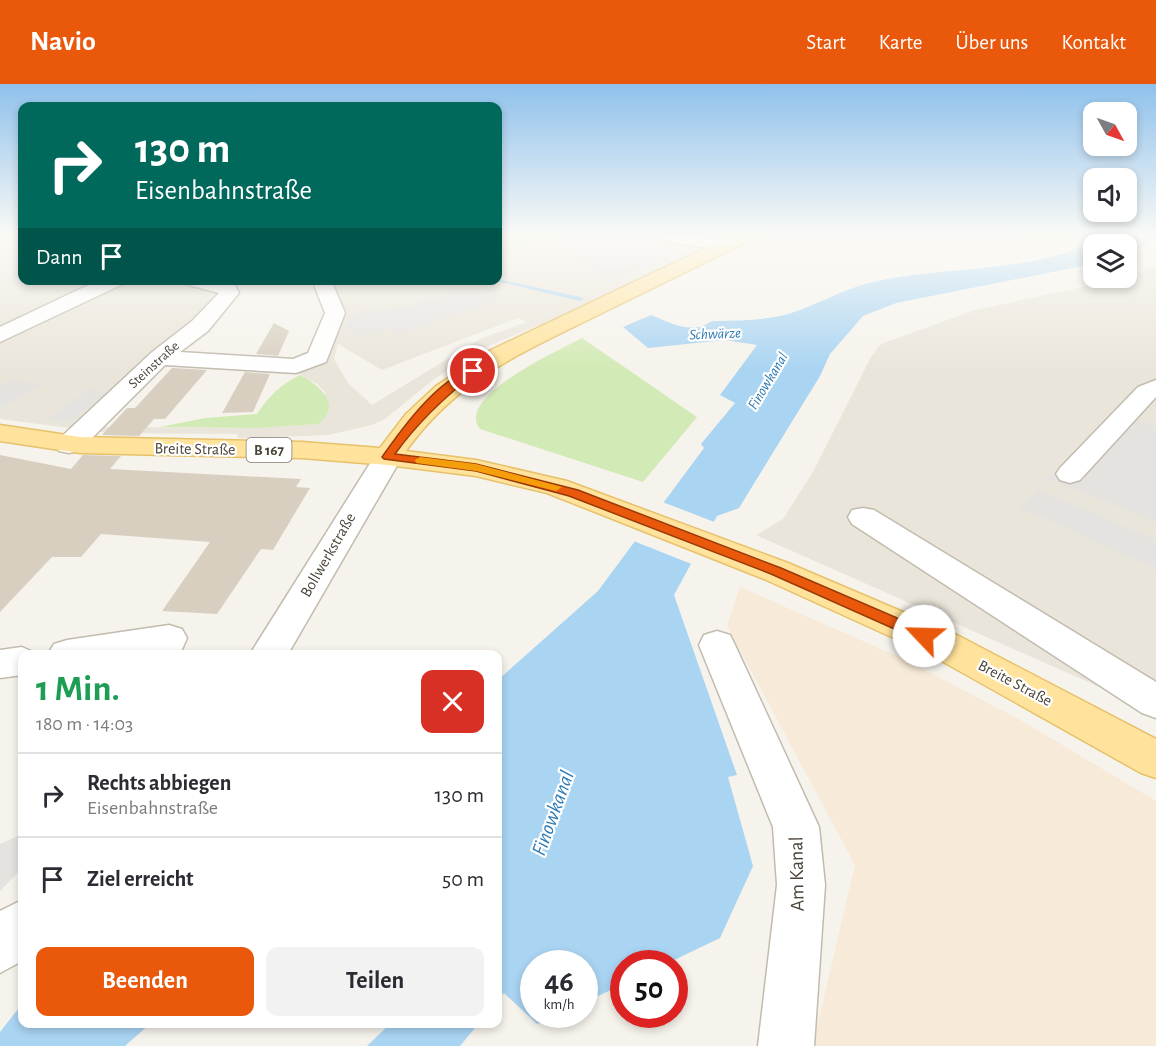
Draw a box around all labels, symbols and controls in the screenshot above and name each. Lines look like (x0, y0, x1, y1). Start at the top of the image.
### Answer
text: Navio (30, 28, 96, 56)
text: Start (806, 32, 846, 53)
text: Karte (879, 32, 922, 53)
text: Über uns (955, 32, 1028, 53)
text: Kontakt (1061, 32, 1126, 53)
north arrow (1083, 102, 1137, 156)
map controls (1083, 102, 1137, 288)
icon: right (36, 126, 114, 204)
text: 130 m (135, 128, 230, 170)
button: sound (1083, 168, 1137, 222)
text: Eisenbahnstraße (135, 177, 312, 204)
button: layers (1083, 234, 1137, 288)
icon: arrive (95, 240, 128, 273)
text: Dann (36, 246, 83, 268)
water label: Schwärze (689, 326, 741, 342)
street label: Steinstraße (126, 339, 182, 391)
pin (447, 345, 498, 396)
water label: Finowkanal (745, 350, 791, 412)
icon: arrive (456, 354, 489, 387)
road number: B 167 (246, 438, 292, 462)
street label: Breite Straße (154, 440, 236, 458)
street label: Bollwerkstraße (298, 510, 358, 600)
position arrow (892, 604, 956, 668)
street label: Breite Straße (975, 657, 1055, 709)
button: close (421, 670, 484, 733)
text: 1 Min. (36, 671, 120, 707)
text: 180 m · 14:03 (36, 714, 133, 734)
water label: Finowkanal (528, 768, 578, 858)
text: Rechts abbiegen (87, 772, 231, 794)
icon: right (36, 779, 69, 812)
text: 130 m (435, 784, 484, 806)
text: Eisenbahnstraße (87, 798, 218, 818)
street label: Am Kanal (786, 836, 808, 912)
icon: arrive (36, 863, 69, 896)
text: Ziel erreicht (87, 868, 194, 890)
text: 50 m (442, 868, 484, 890)
button: Beenden (36, 947, 254, 1016)
button: Teilen (266, 947, 484, 1016)
speed limit sign: 50 (610, 950, 688, 1028)
text: 46 (544, 967, 574, 997)
text: km/h (544, 997, 574, 1012)

